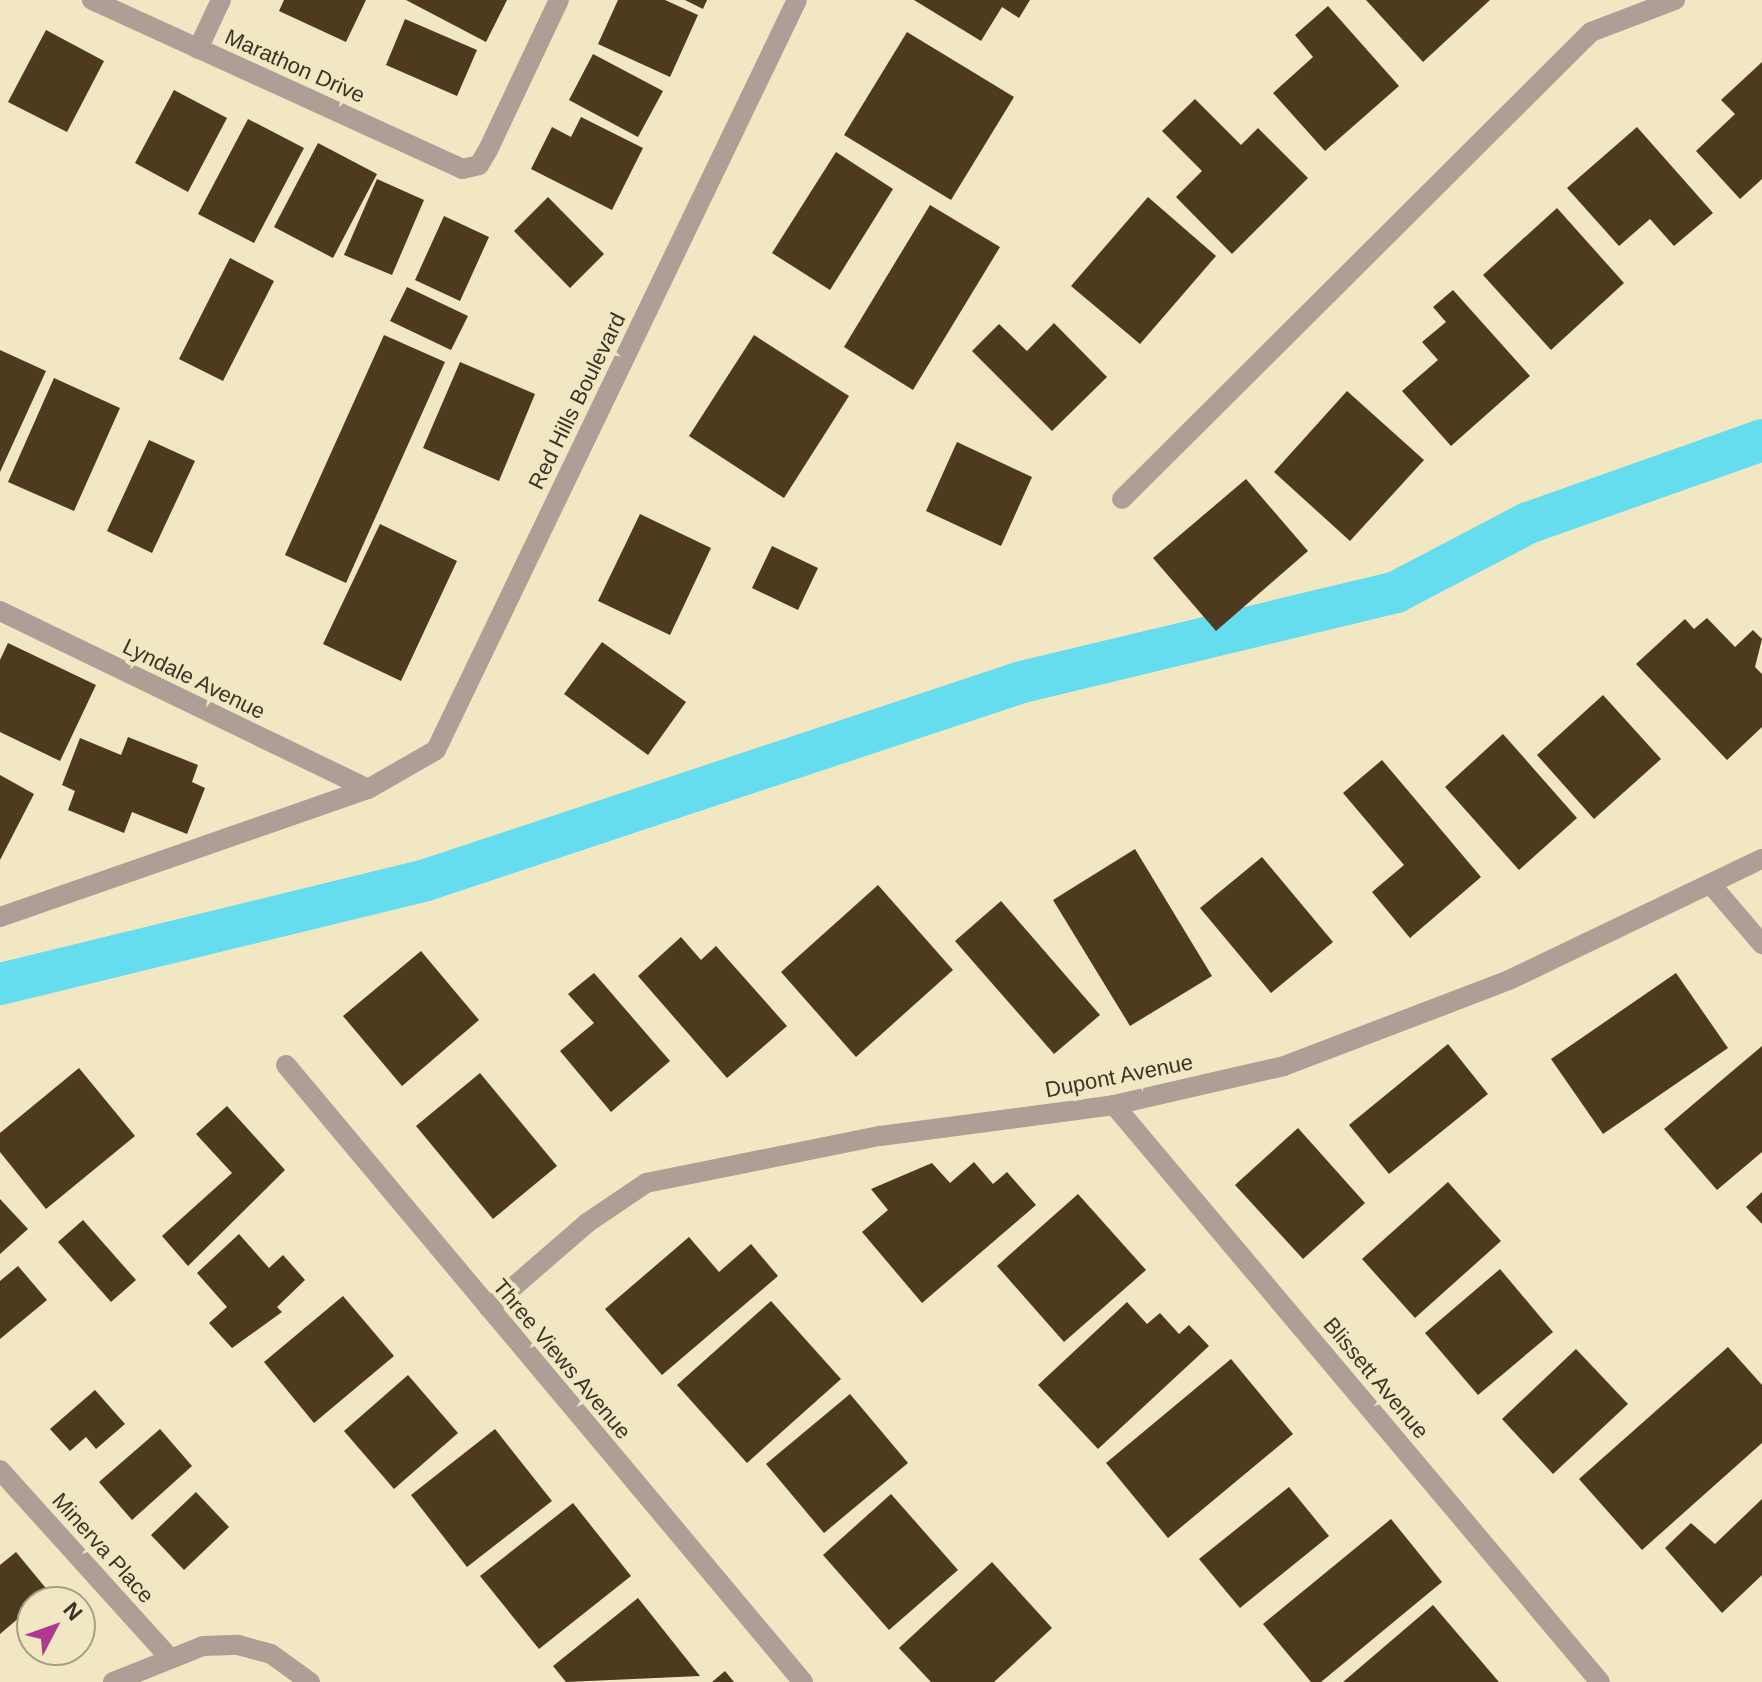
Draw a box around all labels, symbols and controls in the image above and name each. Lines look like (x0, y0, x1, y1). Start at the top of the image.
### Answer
street label: Marathon Drive (221, 23, 369, 109)
street label: Red Hills Boulevard (523, 308, 631, 494)
street label: Lyndale Avenue (118, 633, 270, 725)
street label: Dupont Avenue (1042, 1049, 1196, 1103)
street label: Three Views Avenue (487, 1273, 637, 1445)
street label: Blissett Avenue (1317, 1312, 1435, 1444)
street label: Minerva Place (47, 1487, 159, 1609)
north arrow (16, 1586, 96, 1666)
text: N (58, 1597, 88, 1625)

